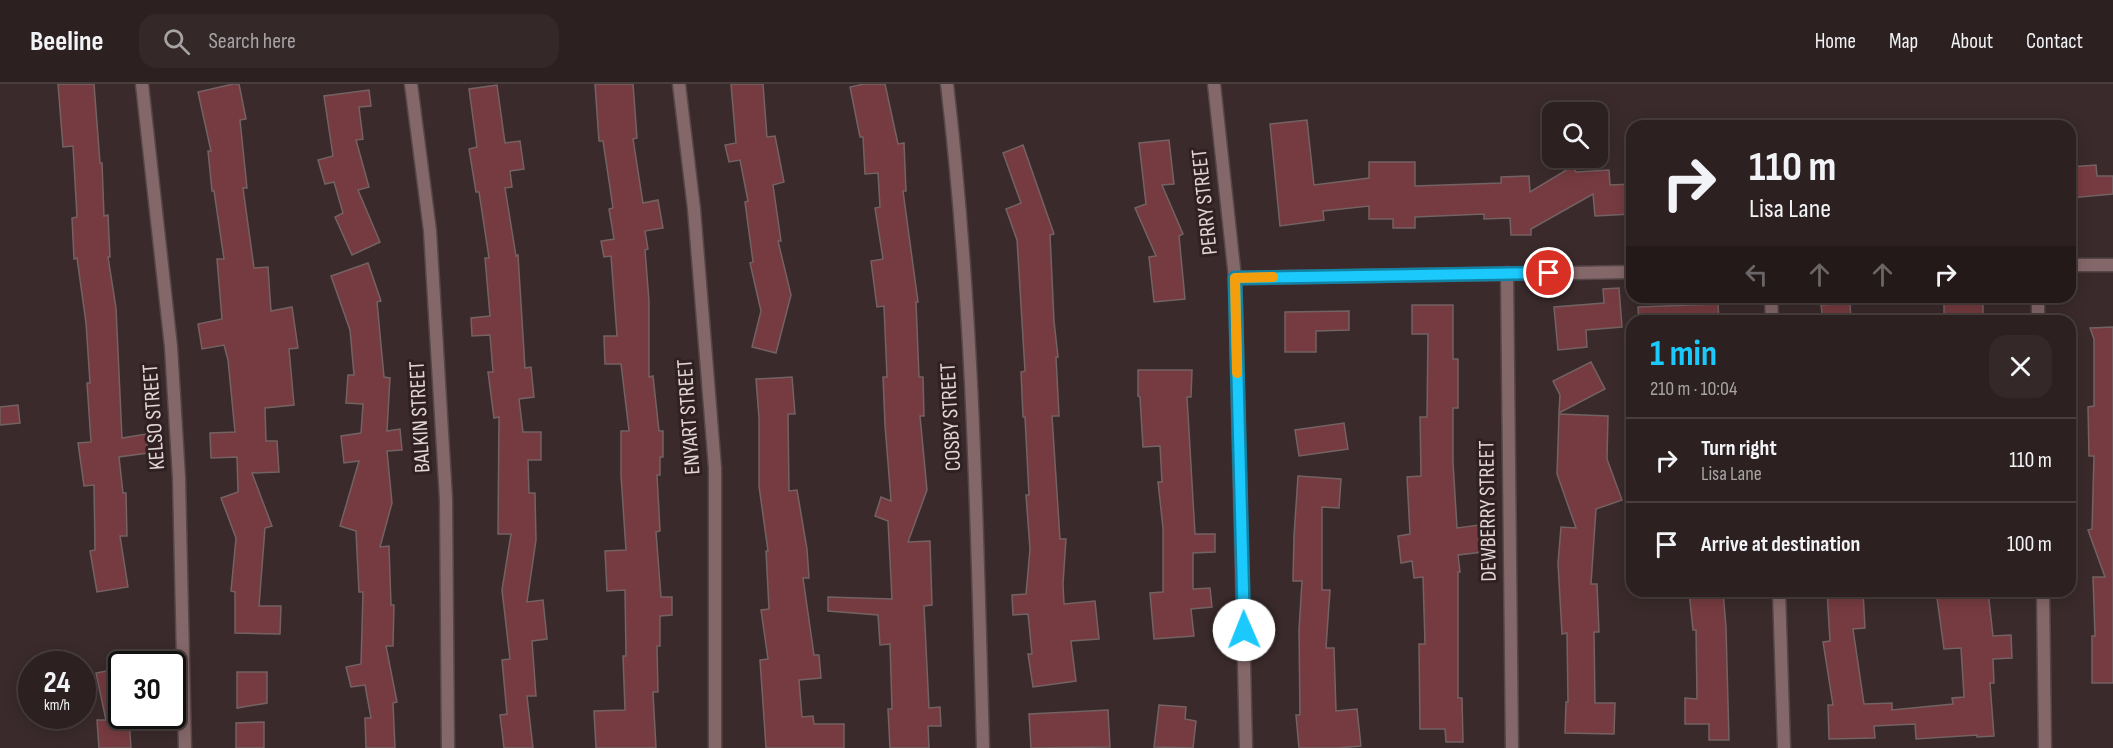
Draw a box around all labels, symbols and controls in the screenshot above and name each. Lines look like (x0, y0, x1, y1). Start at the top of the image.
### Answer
search box (139, 14, 559, 68)
text: Beeline (30, 25, 103, 58)
icon: search (160, 25, 193, 58)
text: Search here (208, 28, 296, 55)
text: Home (1815, 29, 1856, 54)
text: Map (1889, 29, 1918, 54)
text: About (1951, 29, 1993, 54)
text: Contact (2026, 29, 2083, 54)
map controls (1542, 102, 1608, 168)
button: search (1542, 102, 1608, 168)
text: 110 m (1749, 142, 1836, 193)
icon: right (1650, 144, 1728, 222)
street label: PERRY STREET (1186, 148, 1224, 256)
text: Lisa Lane (1749, 193, 1831, 225)
pin (1523, 247, 1574, 298)
icon: arrive (1532, 256, 1565, 289)
icon: left (1740, 258, 1773, 291)
icon: ahead (1803, 258, 1836, 291)
icon: ahead (1866, 258, 1899, 291)
icon: right (1929, 258, 1962, 291)
text: 1 min (1650, 333, 1717, 376)
button: close (1989, 335, 2052, 398)
street label: ENYART STREET (671, 358, 707, 476)
street label: BALKIN STREET (404, 360, 436, 474)
street label: COSBY STREET (935, 362, 967, 472)
street label: KELSO STREET (137, 363, 171, 471)
text: 210 m · 10:04 (1650, 377, 1737, 401)
text: Turn right (1701, 435, 1777, 462)
street label: DEWBERRY STREET (1473, 440, 1503, 582)
icon: right (1650, 444, 1683, 477)
text: 110 m (2009, 447, 2052, 474)
text: Lisa Lane (1701, 462, 1762, 486)
icon: arrive (1650, 528, 1683, 561)
text: Arrive at destination (1701, 531, 1860, 558)
text: 100 m (2007, 531, 2052, 558)
position arrow (1212, 598, 1276, 662)
speed limit sign: 30 (108, 651, 186, 729)
text: 24 (44, 665, 70, 701)
text: km/h (44, 696, 70, 715)

